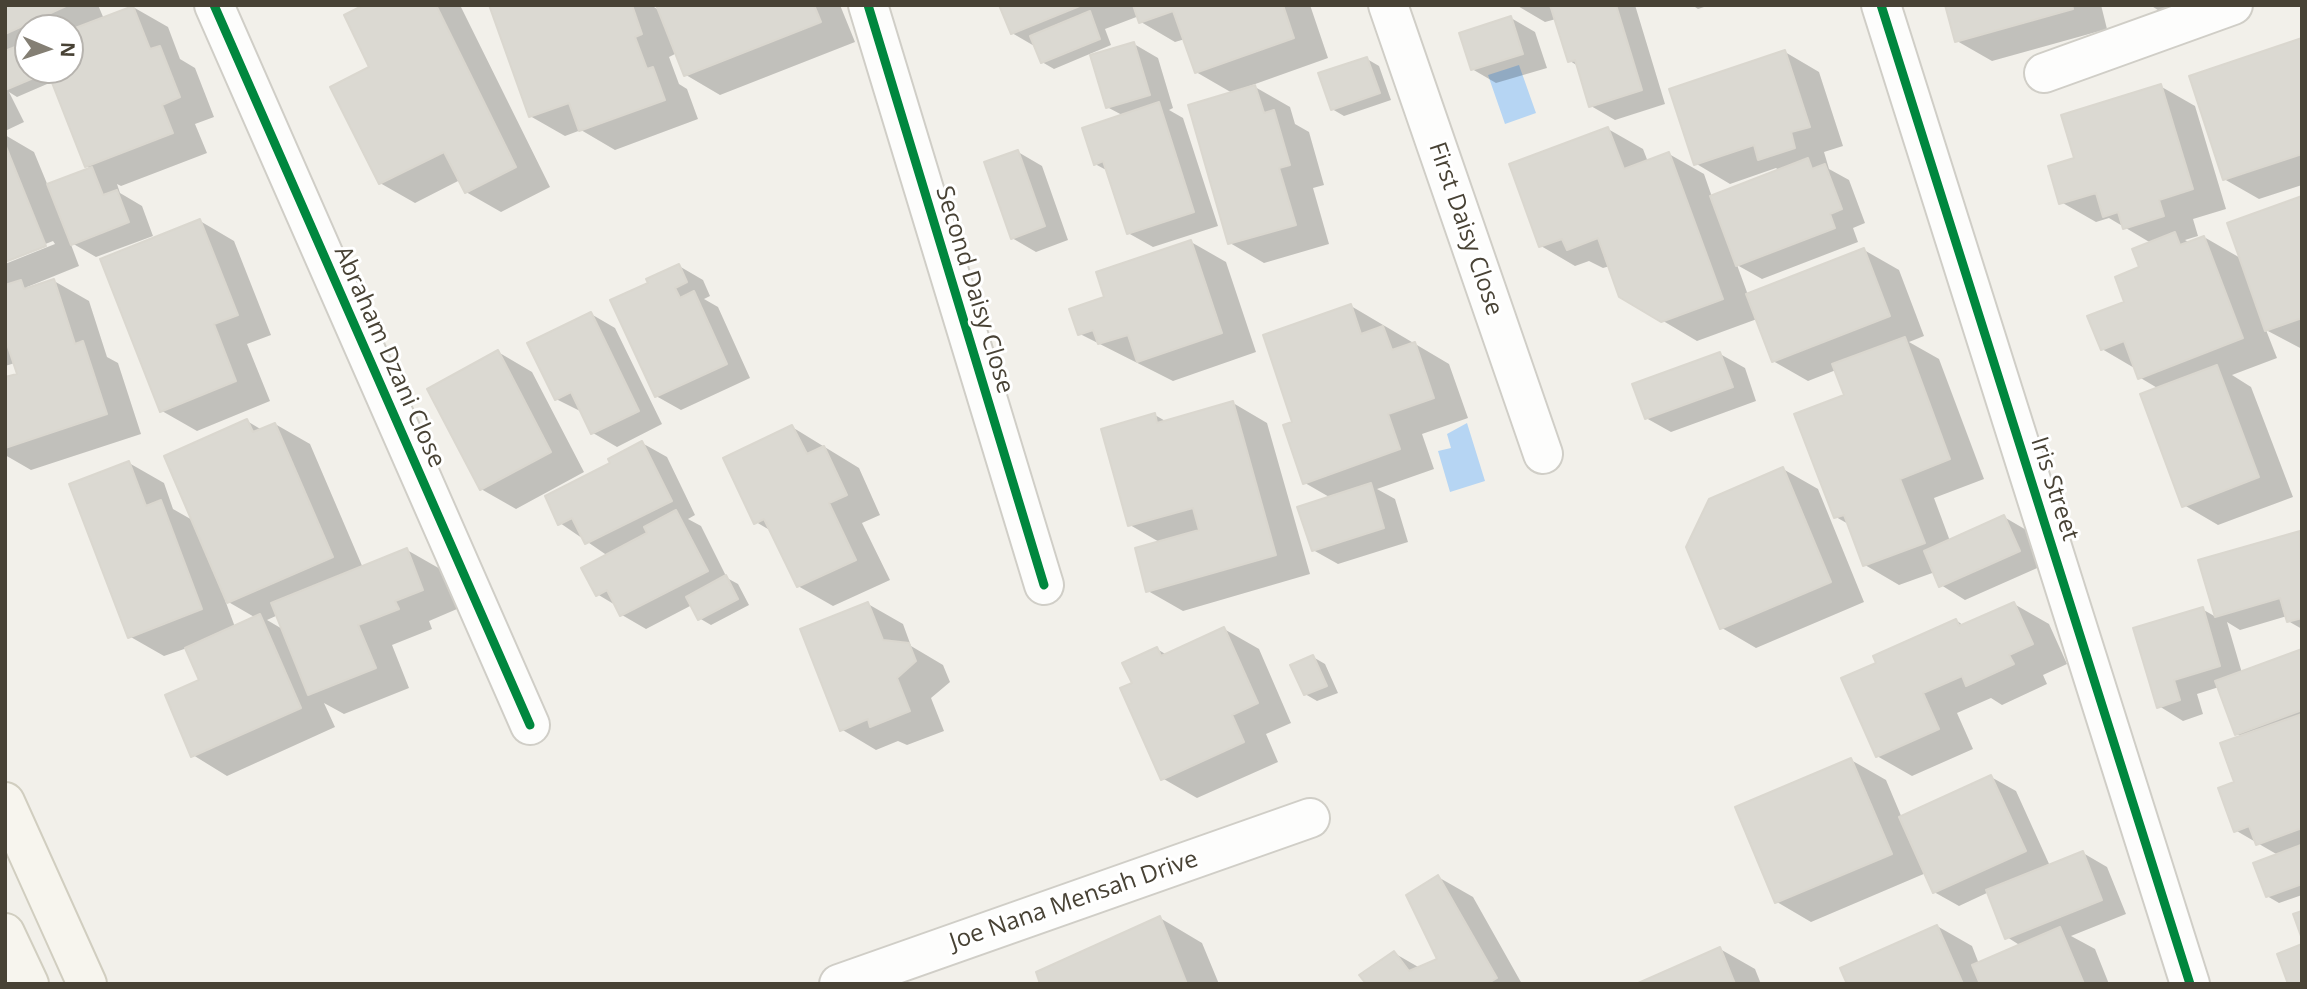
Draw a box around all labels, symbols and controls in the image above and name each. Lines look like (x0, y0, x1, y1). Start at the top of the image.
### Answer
north arrow (14, 14, 84, 84)
text: N (55, 41, 81, 58)
street label: First Daisy Close (1422, 139, 1508, 319)
street label: Second Daisy Close (929, 183, 1019, 397)
street label: Abraham Dzani Close (327, 242, 451, 472)
street label: Iris Street (2024, 434, 2084, 544)
street label: Joe Nana Mensah Drive (946, 845, 1202, 957)

